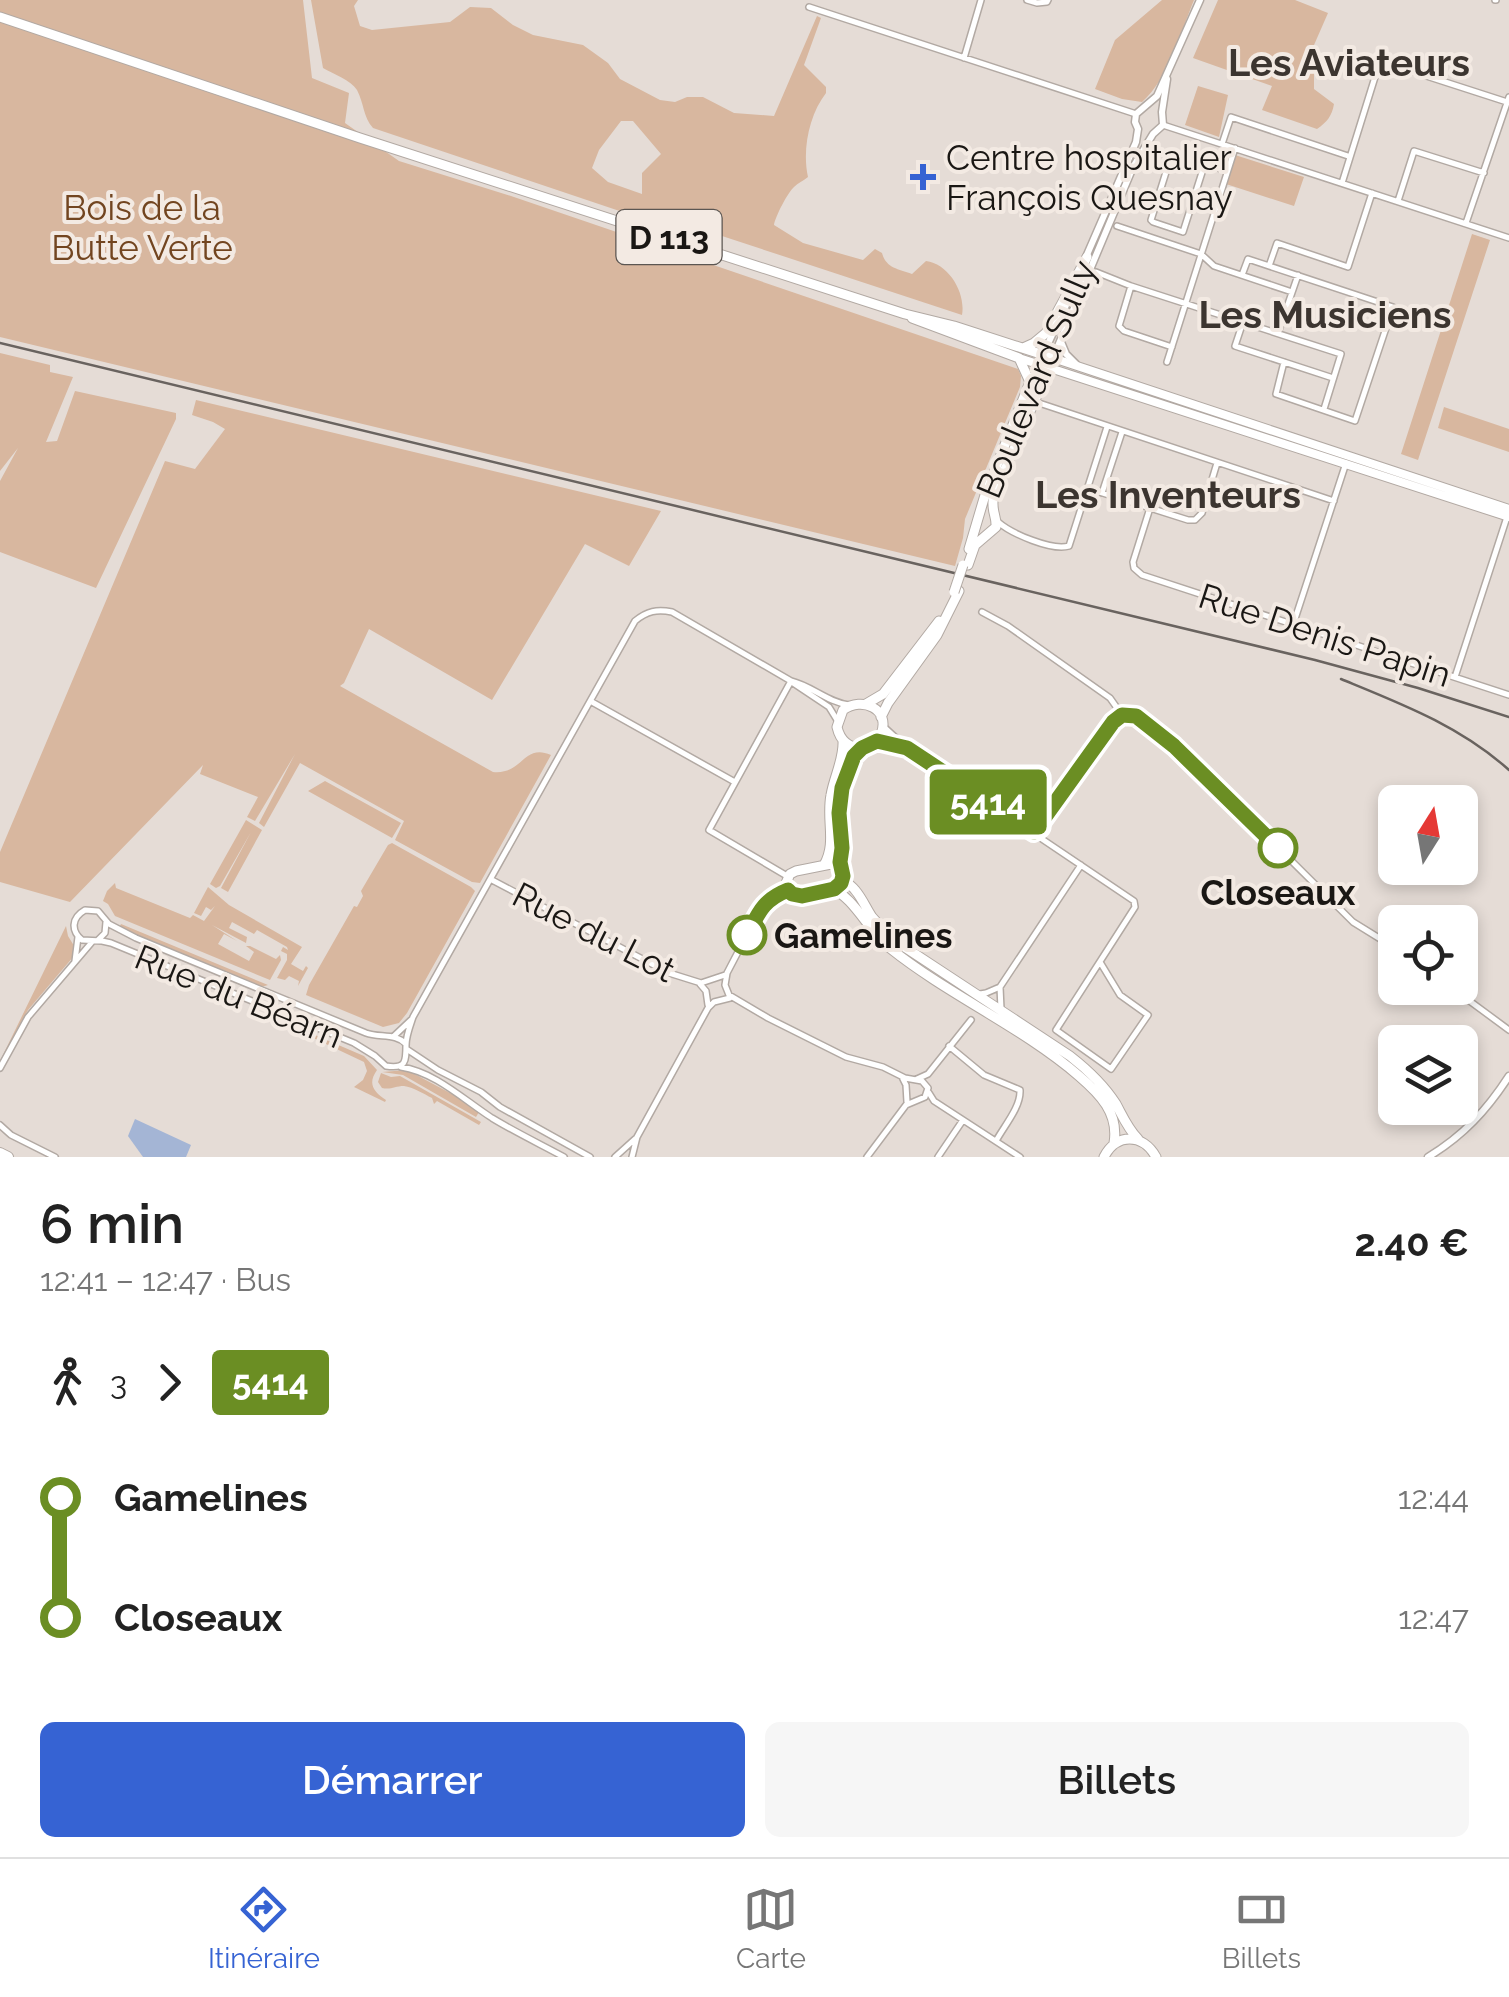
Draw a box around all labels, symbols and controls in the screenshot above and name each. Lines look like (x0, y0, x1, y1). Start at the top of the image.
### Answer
district label: Les Aviateurs (1228, 40, 1470, 85)
place label: Centre hospitalier François Quesnay (946, 137, 1233, 218)
marker: Centre hospitalier François Quesnay (910, 164, 936, 190)
park label: Bois de la Butte Verte (51, 187, 233, 268)
road number: D 113 (616, 210, 722, 264)
street label: Boulevard Sully (968, 254, 1104, 504)
district label: Les Musiciens (1198, 292, 1452, 337)
district label: Les Inventeurs (1035, 472, 1301, 517)
street label: Rue Denis Papin (1194, 575, 1456, 695)
line badge: 5414 (918, 770, 1058, 834)
text: 5414 (950, 782, 1026, 823)
north arrow (1378, 785, 1478, 885)
map controls (1378, 785, 1478, 1125)
marker: Closeaux (1259, 829, 1297, 867)
place label: Closeaux (1201, 872, 1356, 913)
street label: Rue du Lot (506, 874, 682, 990)
button: locate (1378, 905, 1478, 1005)
place label: Gamelines (774, 915, 952, 956)
marker: Gamelines (728, 916, 766, 954)
street label: Rue du Béarn (129, 936, 349, 1056)
button: layers (1378, 1025, 1478, 1125)
text: 6 min (40, 1191, 184, 1256)
text: 2.40 € (1355, 1220, 1469, 1265)
text: 12:41 – 12:47 · Bus (40, 1261, 291, 1298)
icon: walk (40, 1355, 95, 1410)
icon: forward (142, 1355, 197, 1410)
text: 5414 (232, 1362, 309, 1403)
text: 3 (110, 1364, 127, 1401)
text: Gamelines (114, 1475, 308, 1520)
text: 12:44 (1398, 1479, 1469, 1516)
text: Closeaux (114, 1595, 282, 1640)
text: 12:47 (1398, 1599, 1469, 1636)
button: Démarrer (40, 1722, 745, 1837)
button: Billets (765, 1722, 1469, 1837)
tab: Itinéraire (208, 1882, 320, 1975)
tab: Carte (736, 1882, 806, 1975)
tab: Billets (1222, 1882, 1301, 1975)

